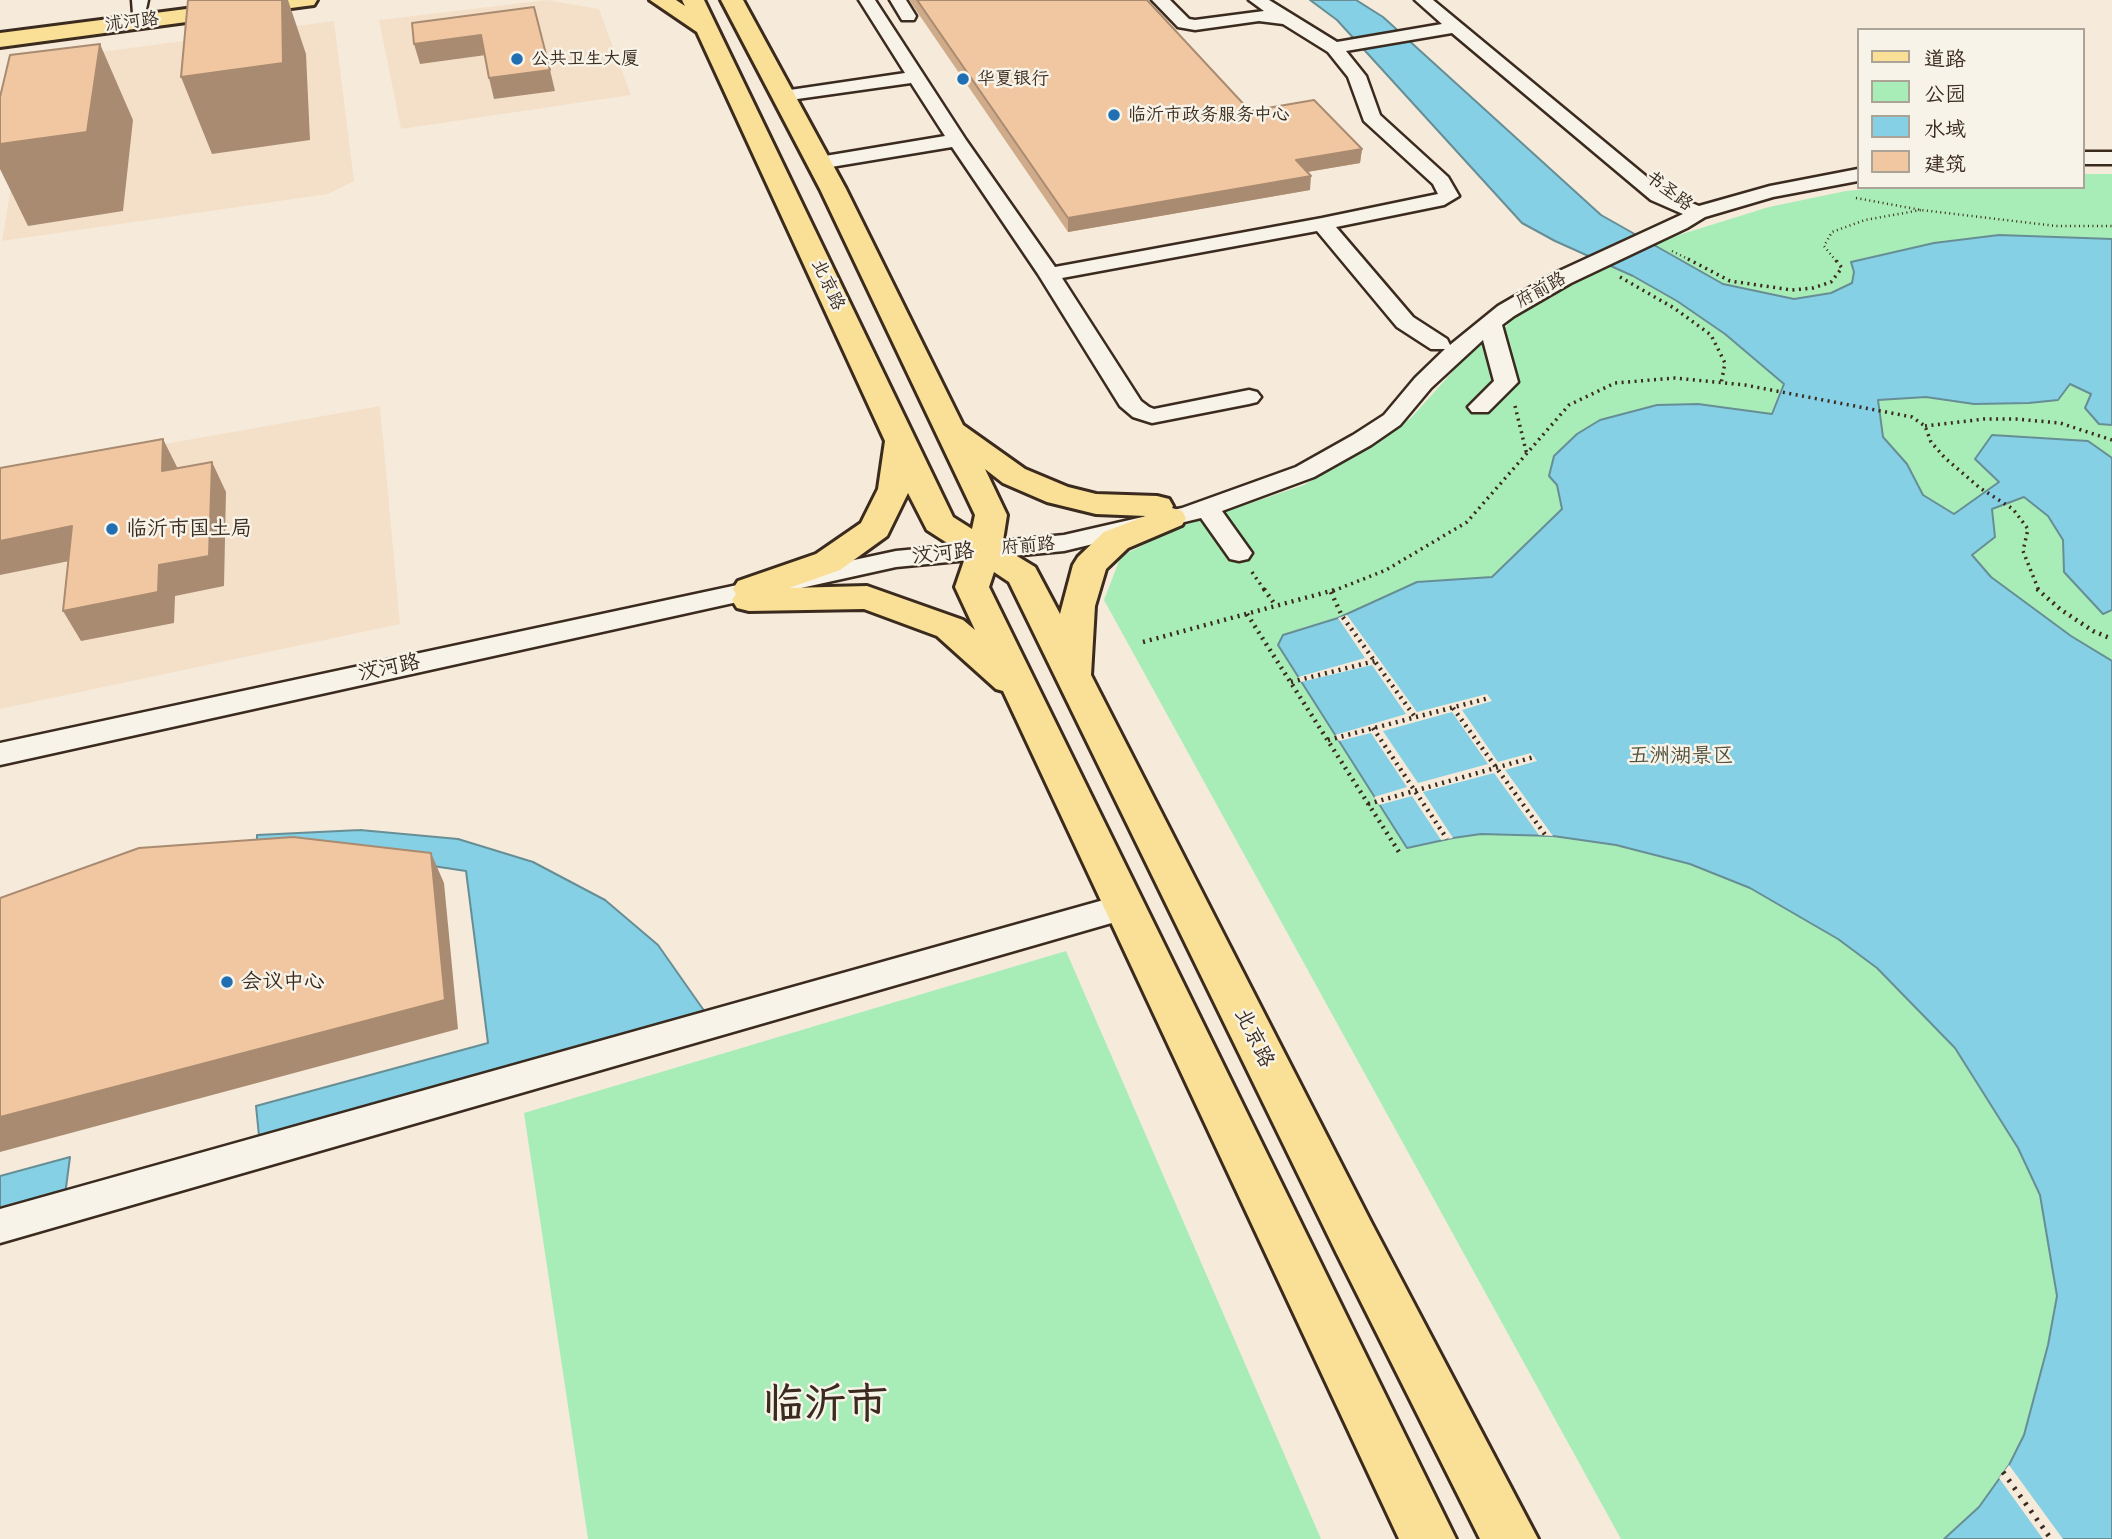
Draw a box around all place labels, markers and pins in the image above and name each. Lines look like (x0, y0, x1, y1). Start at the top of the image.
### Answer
place label: 公共卫生大厦 (531, 48, 639, 70)
marker: 公共卫生大厦 (509, 51, 525, 67)
place label: 华夏银行 (977, 68, 1049, 90)
marker: 华夏银行 (955, 71, 971, 87)
place label: 临沂市政务服务中心 (1128, 104, 1290, 126)
marker: 临沂市政务服务中心 (1106, 107, 1122, 123)
place label: 临沂市国土局 (126, 516, 252, 542)
marker: 临沂市国土局 (104, 521, 120, 537)
place label: 会议中心 (241, 969, 325, 995)
marker: 会议中心 (219, 974, 235, 990)

